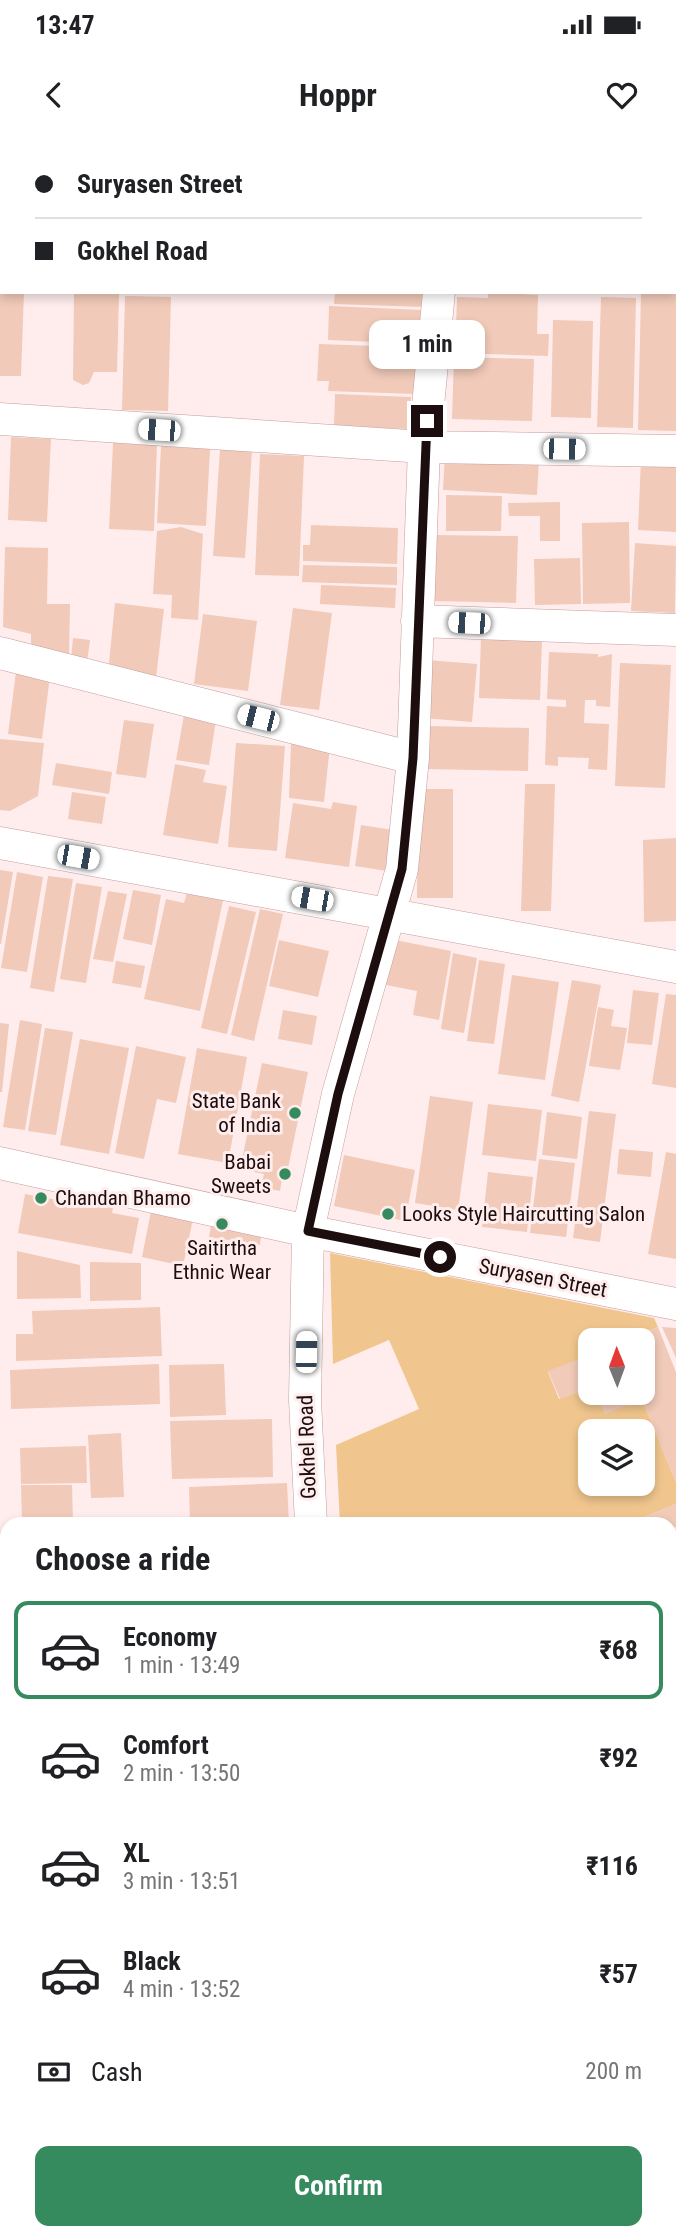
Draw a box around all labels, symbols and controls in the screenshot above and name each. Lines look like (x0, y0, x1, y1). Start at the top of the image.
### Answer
text: 13:47 (35, 10, 95, 40)
icon: back (35, 76, 73, 114)
text: Hoppr (299, 76, 377, 114)
icon: heart (603, 76, 641, 114)
text: Suryasen Street (77, 169, 243, 199)
text: Gokhel Road (77, 236, 208, 266)
callout: 1 min (369, 320, 485, 369)
text: 1 min (401, 331, 453, 358)
route end (411, 405, 443, 437)
car (138, 418, 181, 442)
car (543, 438, 586, 460)
car (448, 612, 491, 634)
car (236, 703, 281, 733)
car (56, 843, 101, 871)
car (290, 885, 335, 913)
place label: State Bank of India (192, 1089, 282, 1137)
marker: State Bank of India (287, 1105, 303, 1121)
place label: Babai Sweets (211, 1150, 271, 1198)
marker: Babai Sweets (277, 1166, 293, 1182)
place label: Chandan Bhamo (55, 1186, 191, 1210)
marker: Chandan Bhamo (33, 1190, 49, 1206)
place label: Looks Style Haircutting Salon (402, 1202, 645, 1226)
marker: Looks Style Haircutting Salon (380, 1206, 396, 1222)
marker: Saitirtha Ethnic Wear (214, 1216, 230, 1232)
place label: Saitirtha Ethnic Wear (173, 1236, 271, 1284)
route start (424, 1241, 456, 1273)
street label: Suryasen Street (477, 1254, 609, 1302)
north arrow (578, 1328, 654, 1405)
map controls (578, 1328, 655, 1496)
car (296, 1331, 317, 1373)
street label: Gokhel Road (293, 1395, 321, 1499)
button: layers (578, 1419, 655, 1496)
text: Choose a ride (35, 1540, 210, 1578)
icon: car (39, 1619, 102, 1682)
text: Economy (123, 1622, 217, 1652)
text: ₹68 (599, 1635, 638, 1665)
text: 1 min · 13:49 (123, 1652, 240, 1679)
icon: car (39, 1727, 102, 1790)
text: Comfort (123, 1730, 209, 1760)
text: ₹92 (599, 1743, 638, 1773)
text: 2 min · 13:50 (123, 1760, 240, 1787)
icon: car (39, 1835, 102, 1898)
text: XL (123, 1838, 150, 1868)
text: ₹116 (586, 1851, 638, 1881)
text: 3 min · 13:51 (123, 1868, 240, 1895)
icon: car (39, 1943, 102, 2006)
text: Black (123, 1946, 181, 1976)
text: ₹57 (599, 1959, 638, 1989)
text: 4 min · 13:52 (123, 1976, 240, 2003)
icon: cash (35, 2053, 73, 2091)
text: Cash (91, 2057, 143, 2087)
text: 200 m (585, 2058, 642, 2085)
button: Confirm (35, 2146, 642, 2226)

